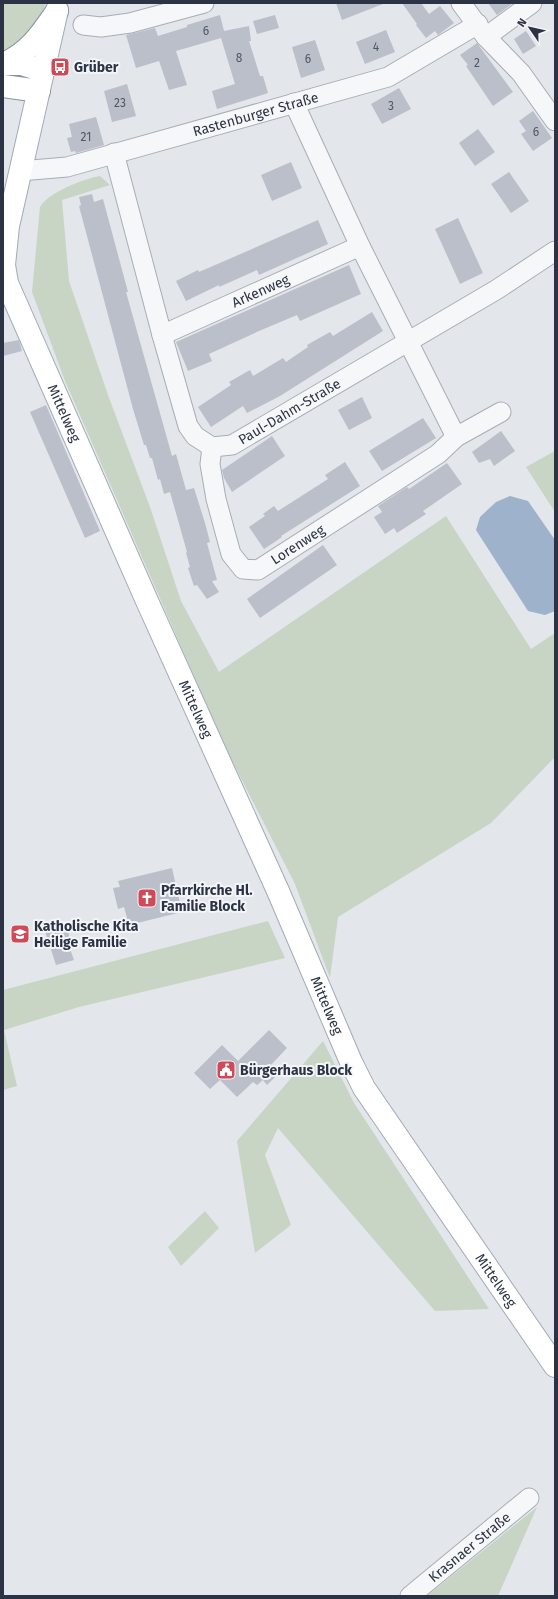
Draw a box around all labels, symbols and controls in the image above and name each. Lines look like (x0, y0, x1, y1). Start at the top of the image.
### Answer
north arrow (510, 8, 550, 48)
text: N (515, 16, 530, 29)
house number: 6 (203, 24, 209, 38)
house number: 4 (373, 40, 380, 54)
house number: 8 (236, 51, 243, 65)
house number: 6 (305, 52, 311, 66)
bus stop icon: Grüber (49, 56, 71, 78)
house number: 2 (474, 56, 480, 70)
place label: Grüber (74, 59, 119, 76)
street label: Rastenburger Straße (191, 88, 320, 140)
house number: 23 (114, 96, 126, 110)
house number: 3 (388, 99, 394, 113)
house number: 6 (533, 125, 539, 139)
house number: 21 (81, 130, 91, 144)
street label: Arkenweg (229, 270, 293, 311)
street label: Paul-Dahm-Straße (235, 375, 344, 448)
street label: Mittelweg (44, 381, 85, 445)
street label: Lorenweg (268, 521, 328, 568)
street label: Mittelweg (175, 678, 217, 741)
place label: Pfarrkirche Hl. Familie Block (161, 882, 253, 915)
church icon: Pfarrkirche Hl. Familie Block (136, 887, 158, 909)
place label: Katholische Kita Heilige Familie (34, 918, 139, 951)
school or university icon: Katholische Kita Heilige Familie (9, 923, 31, 945)
street label: Mittelweg (307, 974, 347, 1038)
public building icon: Bürgerhaus Block (215, 1059, 237, 1081)
place label: Bürgerhaus Block (240, 1062, 352, 1079)
street label: Mittelweg (472, 1250, 521, 1311)
street label: Krasnaer Straße (425, 1508, 514, 1586)

